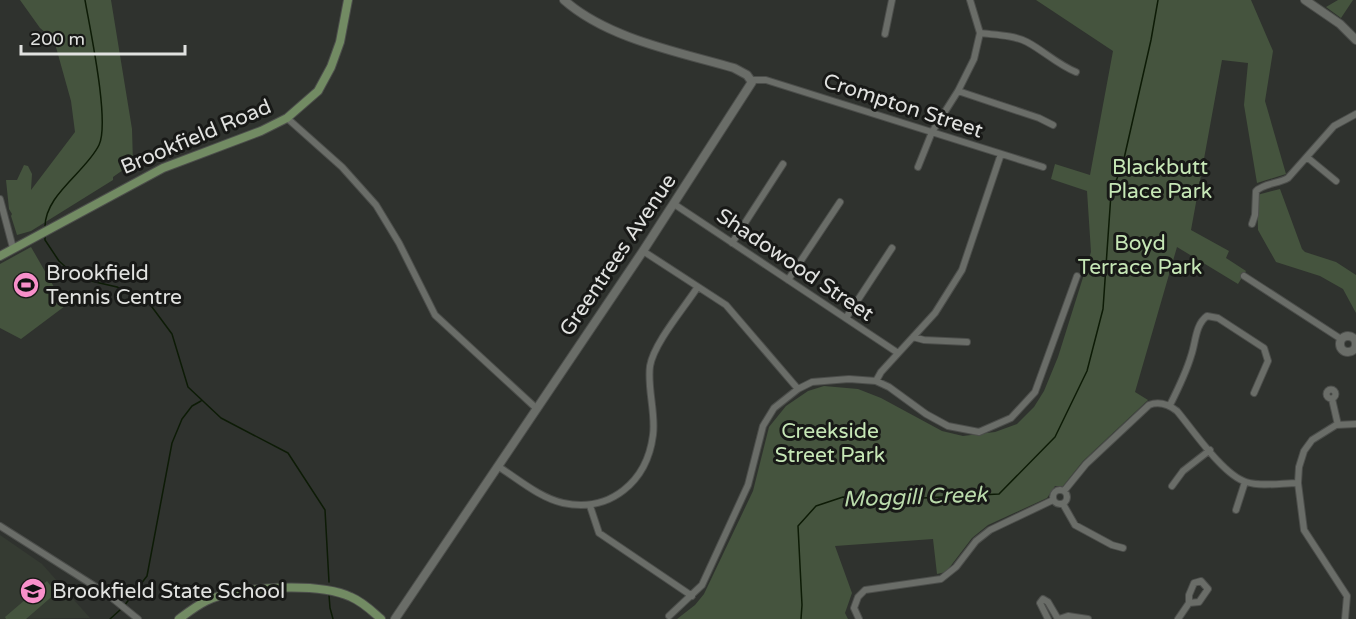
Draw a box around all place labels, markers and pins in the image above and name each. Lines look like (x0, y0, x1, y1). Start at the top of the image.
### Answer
place label: Brookfield Tennis Centre (46, 261, 182, 310)
sports icon: Brookfield Tennis Centre (11, 270, 41, 300)
school or university icon: Brookfield State School (18, 576, 48, 606)
place label: Brookfield State School (52, 579, 285, 604)

